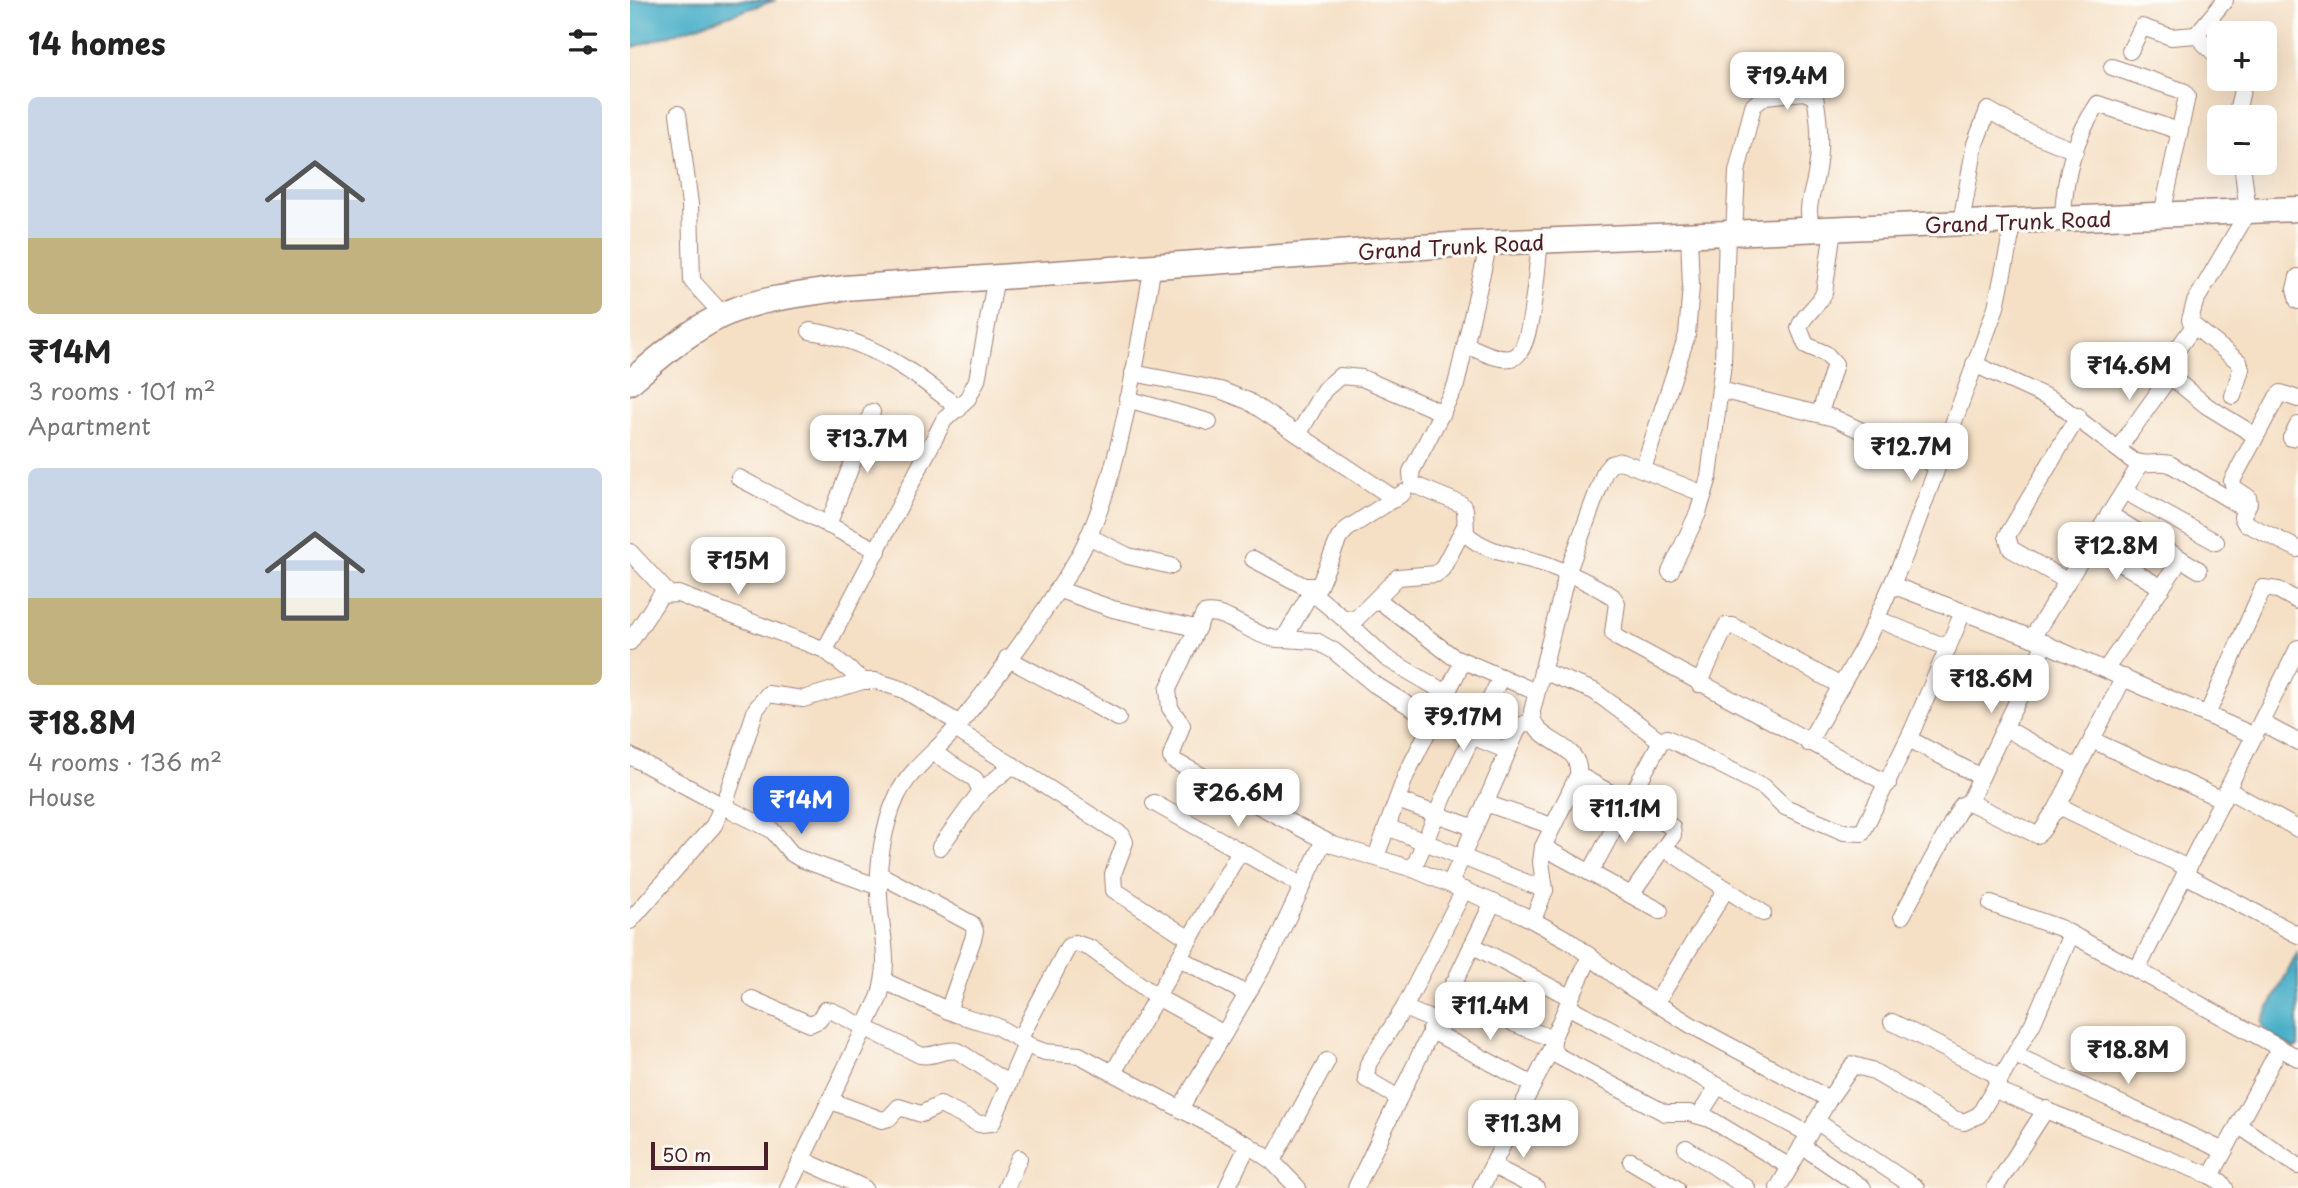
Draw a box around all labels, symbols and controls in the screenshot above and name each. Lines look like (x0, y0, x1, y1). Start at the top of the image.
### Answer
text: 14 homes (28, 20, 166, 65)
map controls (2207, 21, 2277, 175)
button: + (2207, 21, 2277, 91)
icon: filters (564, 23, 602, 61)
pin: ₹19.4M (1730, 52, 1844, 112)
text: ₹19.4M (1746, 57, 1828, 92)
button: − (2207, 105, 2277, 175)
icon: home (252, 142, 378, 268)
street label: Grand Trunk Road (1924, 202, 2112, 240)
street label: Grand Trunk Road (1357, 225, 1545, 267)
text: ₹14M (28, 328, 112, 373)
pin: ₹14.6M (2072, 342, 2186, 402)
text: ₹14.6M (2086, 347, 2172, 382)
text: 3 rooms · 101 m² (28, 373, 216, 408)
text: Apartment (28, 408, 151, 443)
pin: ₹13.7M (810, 416, 924, 475)
text: ₹13.7M (826, 420, 908, 455)
pin: ₹12.7M (1854, 424, 1968, 483)
text: ₹12.7M (1870, 428, 1952, 463)
icon: home (252, 513, 378, 639)
pin: ₹12.8M (2059, 522, 2173, 582)
text: ₹12.8M (2074, 527, 2158, 562)
pin: ₹15M (697, 538, 779, 597)
text: ₹15M (707, 542, 769, 577)
pin: ₹18.6M (1934, 656, 2048, 715)
text: ₹18.6M (1949, 660, 2033, 695)
pin: ₹9.17M (1406, 694, 1520, 753)
text: ₹9.17M (1424, 698, 1502, 733)
text: ₹18.8M (28, 699, 136, 744)
text: 4 rooms · 136 m² (28, 744, 222, 779)
pin: ₹26.6M (1181, 770, 1295, 829)
text: ₹26.6M (1193, 774, 1283, 809)
pin: ₹14M (760, 776, 842, 836)
text: House (28, 779, 95, 814)
text: ₹14M (769, 781, 833, 816)
pin: ₹11.1M (1568, 786, 1682, 845)
text: ₹11.1M (1589, 790, 1661, 825)
pin: ₹11.4M (1433, 982, 1547, 1042)
text: ₹11.4M (1451, 987, 1529, 1022)
pin: ₹18.8M (2071, 1026, 2185, 1086)
text: ₹18.8M (2087, 1031, 2169, 1066)
pin: ₹11.3M (1466, 1100, 1580, 1160)
text: ₹11.3M (1484, 1105, 1562, 1140)
scale bar (651, 1139, 768, 1171)
text: 50 m (662, 1140, 711, 1168)

